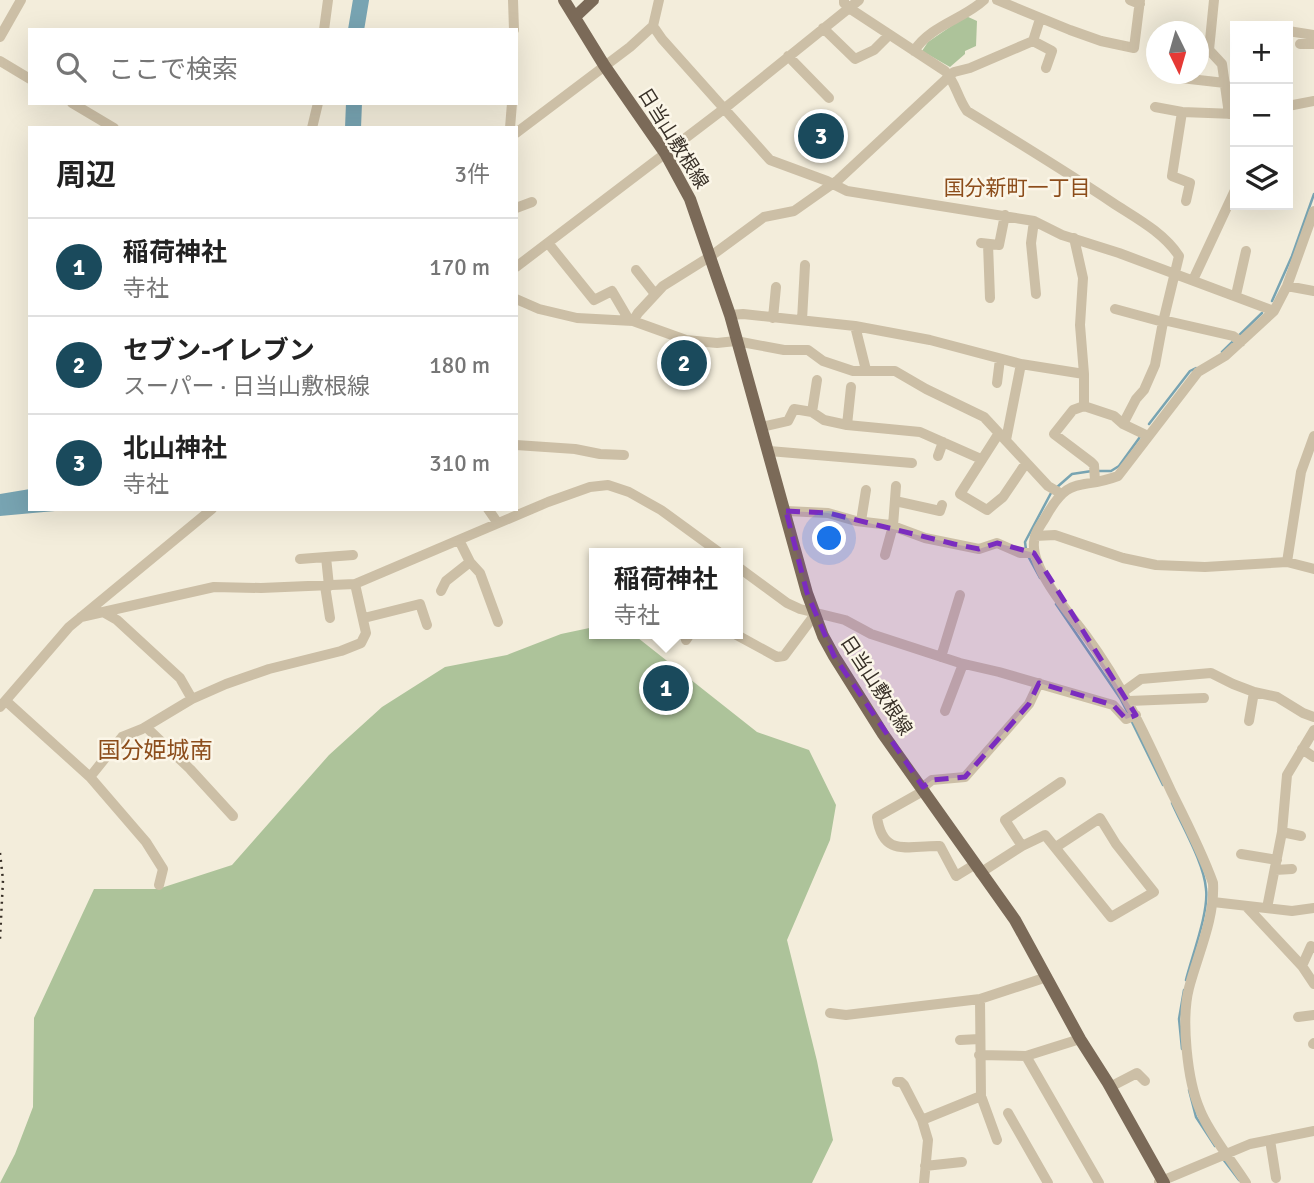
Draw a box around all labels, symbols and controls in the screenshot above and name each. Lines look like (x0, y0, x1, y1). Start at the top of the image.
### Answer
north arrow (1146, 21, 1209, 84)
map controls (1230, 21, 1293, 210)
button: + (1230, 21, 1293, 84)
search box (28, 28, 518, 105)
icon: search (52, 48, 90, 86)
text: ここで検索 (108, 54, 238, 86)
street label: 日当山敷根線 (633, 84, 714, 193)
button: − (1230, 84, 1293, 147)
pin: 3 (798, 110, 844, 162)
button: layers (1230, 147, 1293, 210)
text: 周辺 (56, 157, 116, 194)
text: 3件 (455, 160, 490, 189)
district label: 国分新町一丁目 (944, 175, 1091, 201)
text: 稲荷神社 (123, 237, 227, 269)
text: 1 (73, 253, 85, 282)
text: 170 m (429, 253, 490, 282)
text: 寺社 (123, 274, 169, 303)
text: セブン-イレブン (123, 335, 315, 367)
pin: 2 (661, 337, 707, 389)
text: 2 (73, 351, 85, 380)
text: 180 m (429, 351, 490, 380)
text: スーパー · 日当山敷根線 (123, 372, 370, 401)
text: 北山神社 (123, 433, 227, 465)
text: 3 (73, 449, 85, 478)
text: 310 m (429, 449, 490, 478)
text: 寺社 (123, 470, 169, 499)
your location (812, 521, 846, 555)
popup (589, 548, 743, 639)
text: 稲荷神社 (614, 564, 718, 596)
text: 寺社 (614, 601, 660, 630)
street label: 日当山敷根線 (835, 631, 917, 740)
pin: 1 (643, 662, 689, 714)
district label: 国分姫城南 (98, 736, 213, 765)

